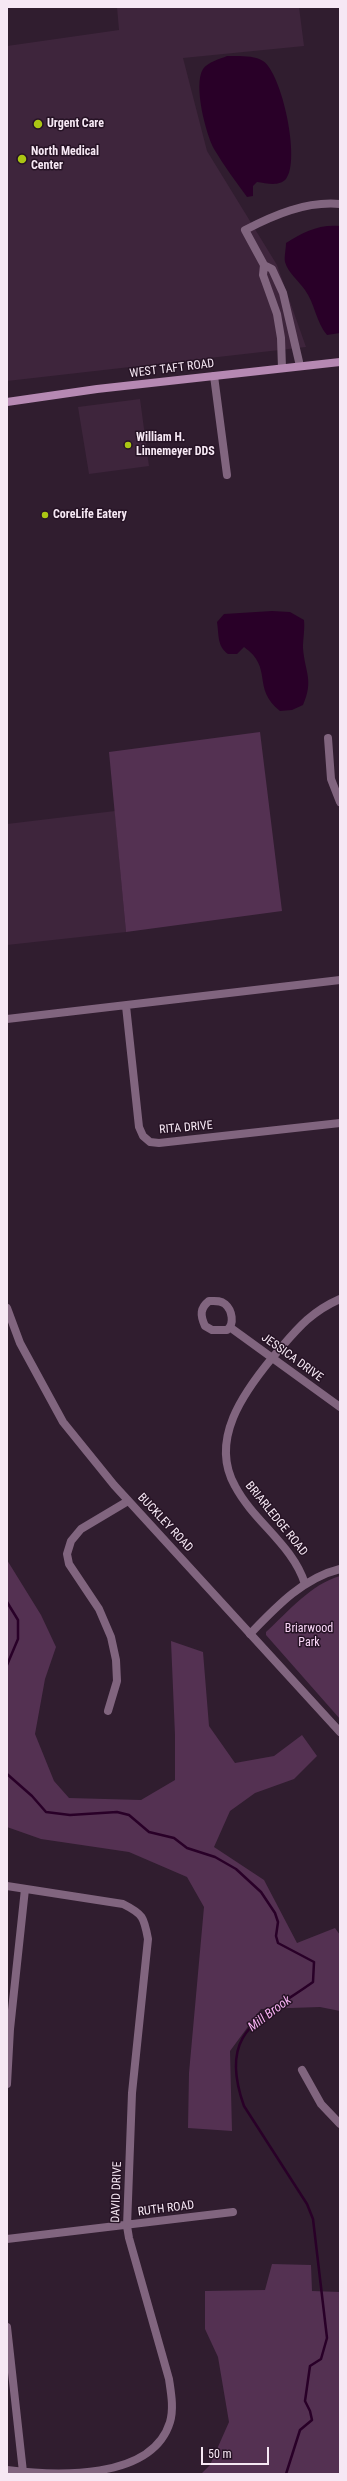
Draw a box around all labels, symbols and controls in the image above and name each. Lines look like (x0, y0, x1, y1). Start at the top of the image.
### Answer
place label: Urgent Care (47, 117, 104, 131)
marker: Urgent Care (32, 118, 44, 130)
place label: North Medical Center (31, 145, 99, 173)
marker: North Medical Center (16, 153, 28, 165)
street label: WEST TAFT ROAD (129, 357, 215, 381)
place label: William H. Linnemeyer DDS (136, 431, 215, 459)
marker: William H. Linnemeyer DDS (123, 440, 133, 450)
place label: CoreLife Eatery (53, 508, 127, 522)
marker: CoreLife Eatery (40, 510, 50, 520)
street label: RITA DRIVE (159, 1118, 213, 1138)
street label: JESSICA DRIVE (258, 1331, 326, 1385)
street label: BRIARLEDGE ROAD (242, 1479, 310, 1559)
street label: BUCKLEY ROAD (134, 1491, 196, 1555)
park label: Briarwood Park (285, 1622, 333, 1650)
water label: Mill Brook (245, 1993, 295, 2035)
street label: DAVID DRIVE (109, 2161, 125, 2223)
street label: RUTH ROAD (137, 2198, 195, 2220)
scale bar (203, 2439, 271, 2465)
text: 50 m (208, 2447, 232, 2461)

